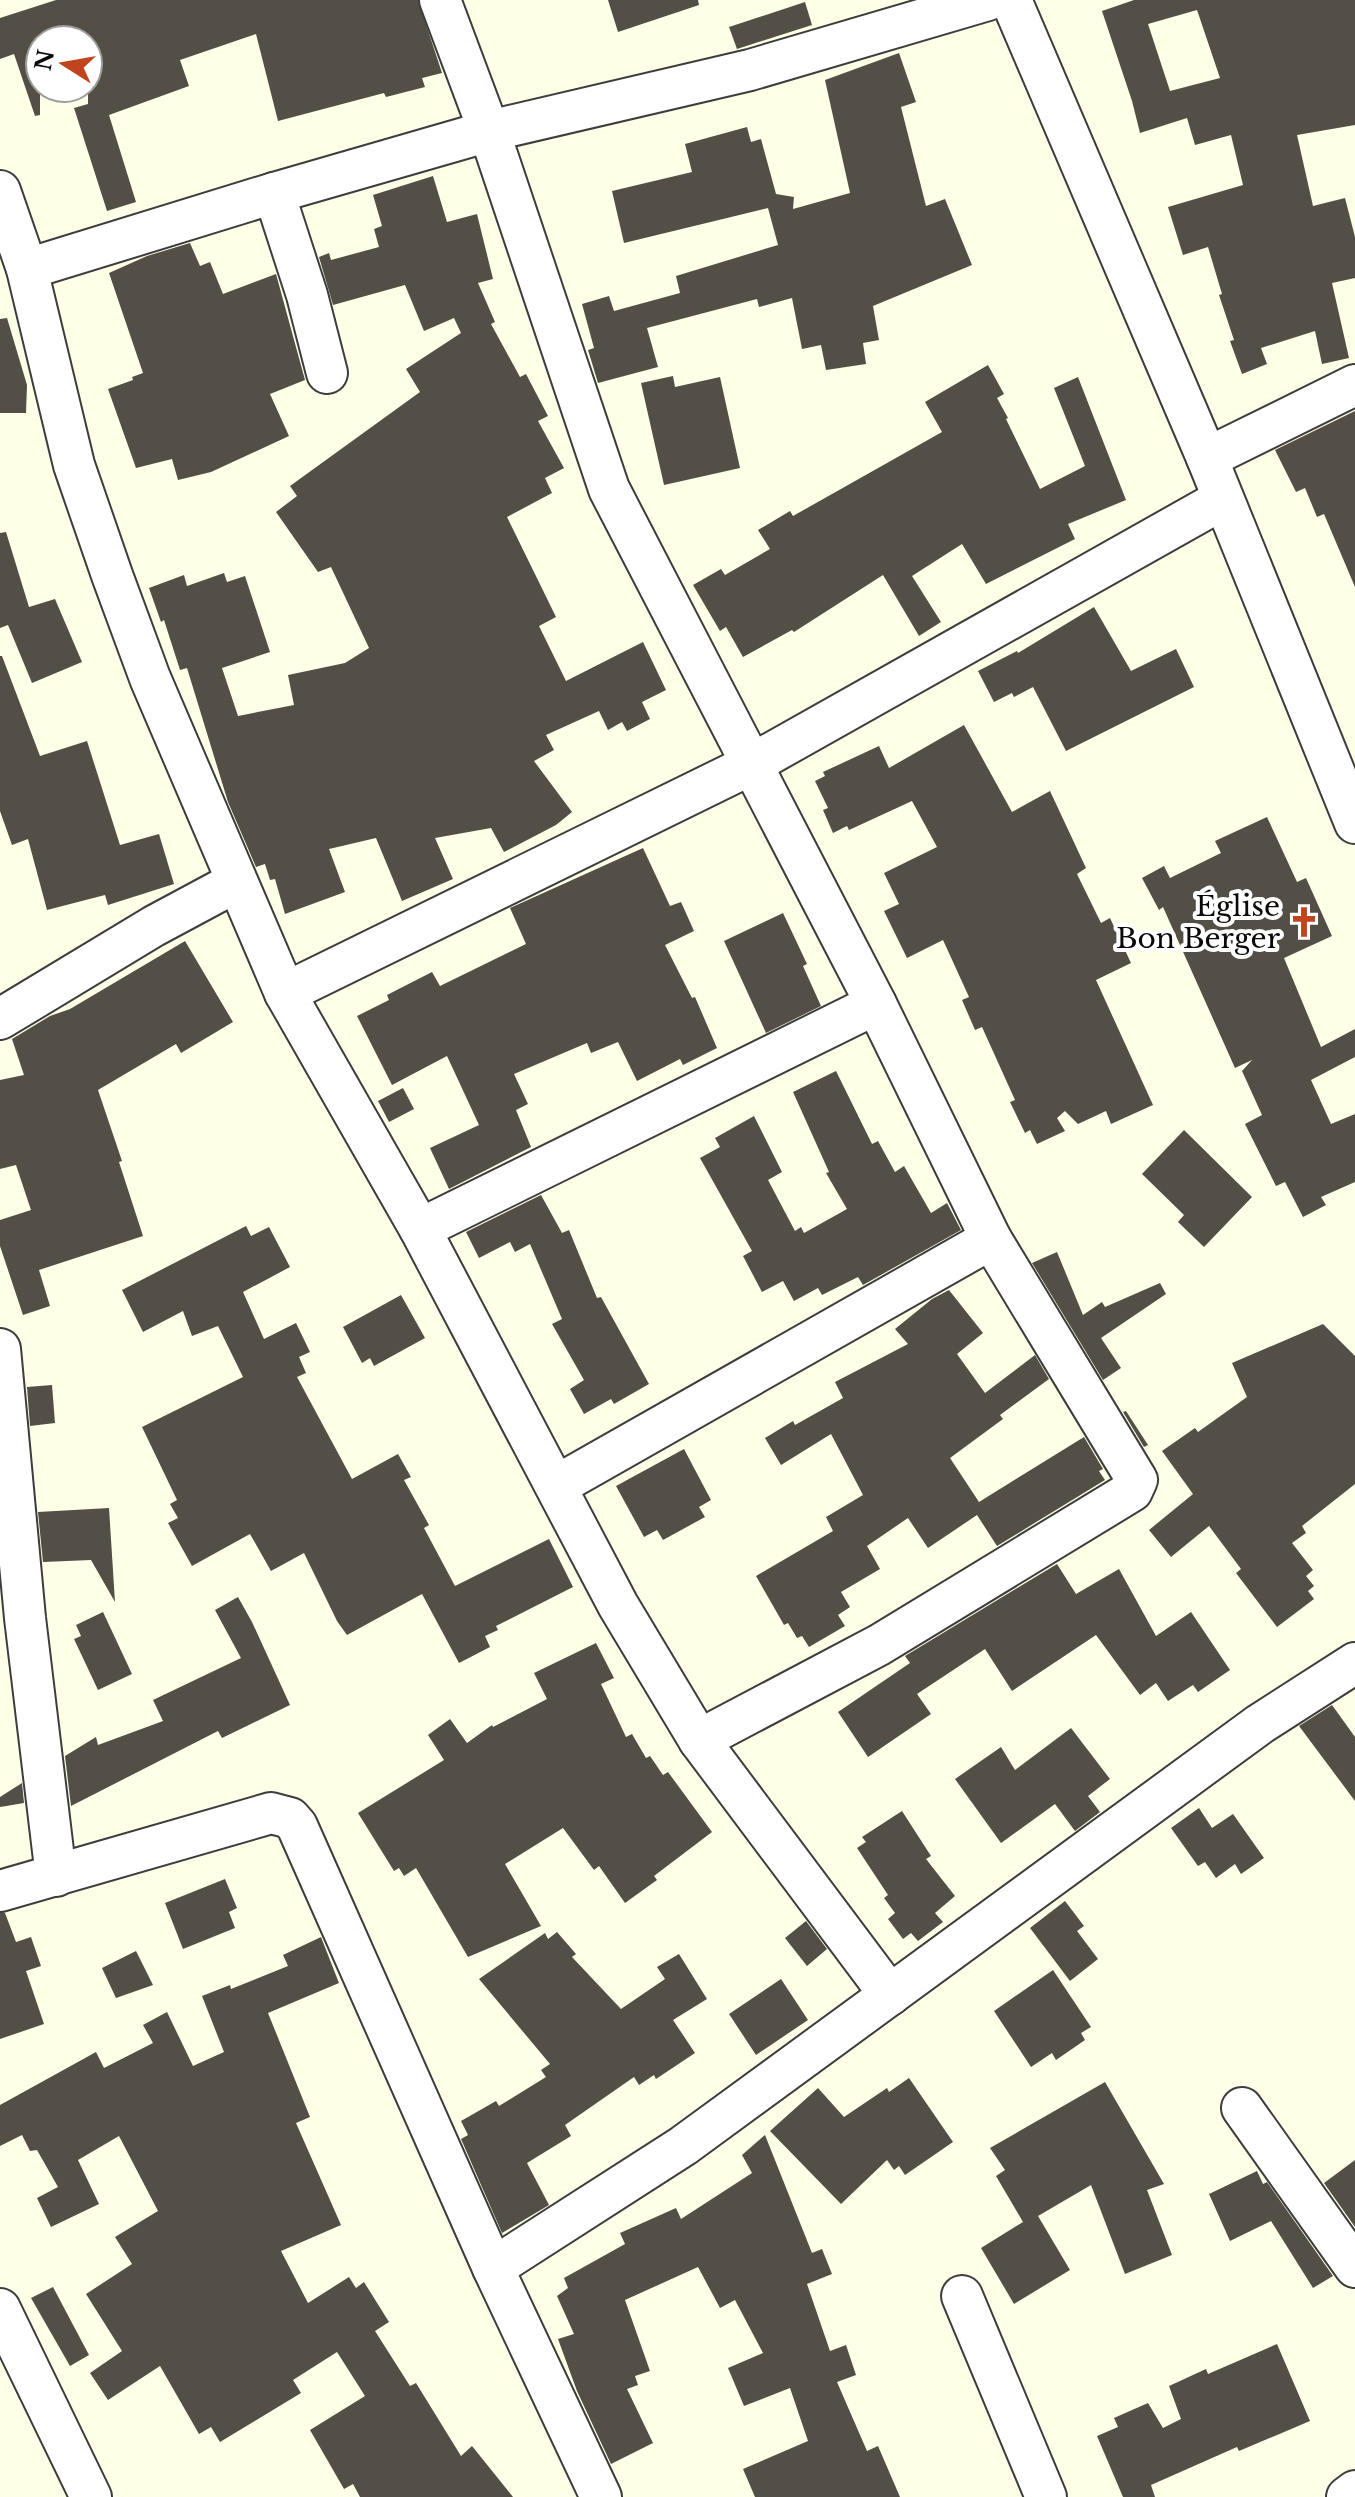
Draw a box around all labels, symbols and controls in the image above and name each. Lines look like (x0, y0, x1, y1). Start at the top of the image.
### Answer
north arrow (24, 24, 104, 104)
text: N (30, 47, 60, 73)
place label: Église Bon Berger (1116, 889, 1281, 956)
church icon: Église Bon Berger (1287, 905, 1321, 939)

